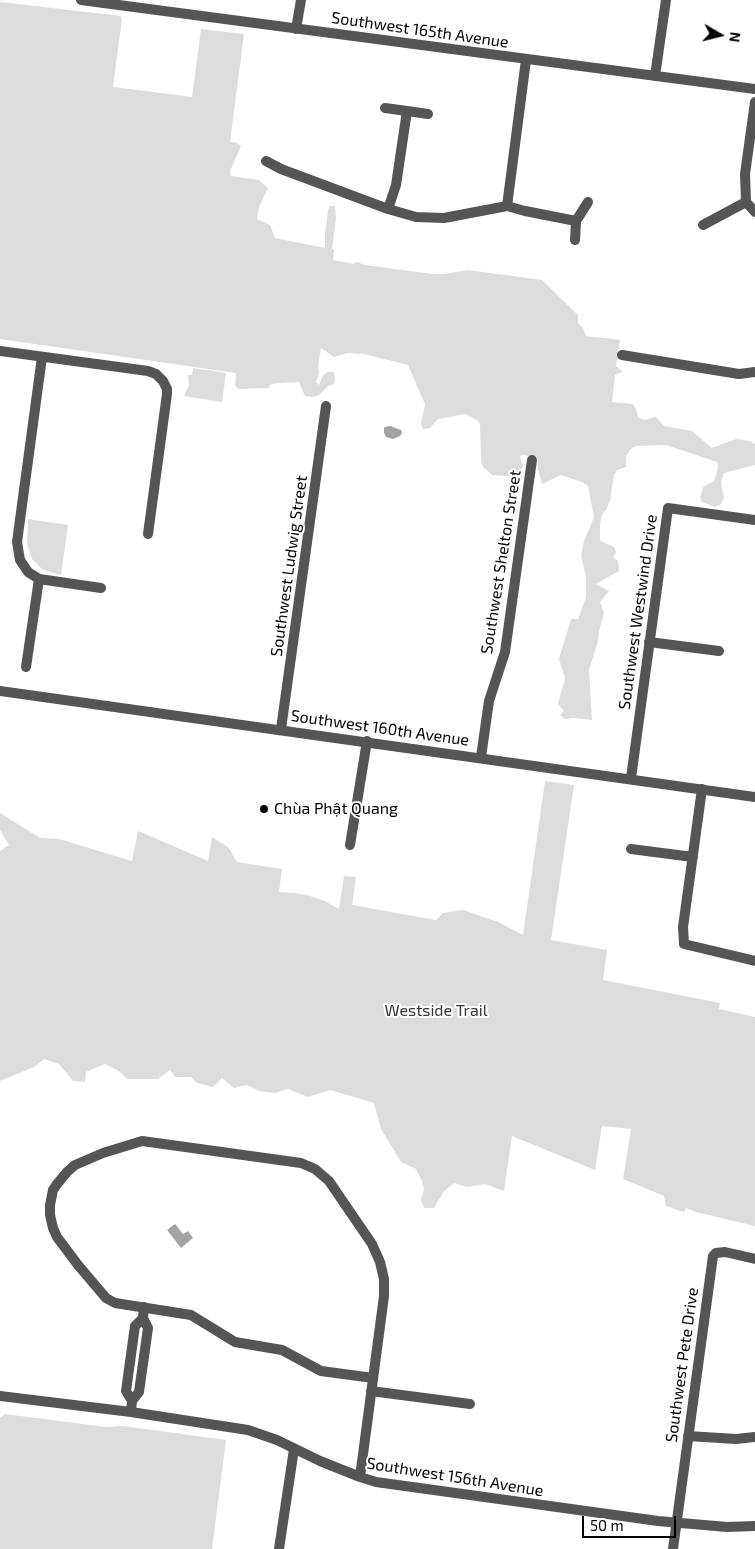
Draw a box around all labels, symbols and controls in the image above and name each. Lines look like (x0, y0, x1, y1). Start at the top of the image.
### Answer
street label: Southwest 165th Avenue (330, 8, 510, 52)
north arrow (695, 10, 745, 60)
text: N (726, 31, 744, 43)
street label: Southwest Shelton Street (477, 469, 525, 655)
street label: Southwest Ludwig Street (267, 474, 311, 658)
street label: Southwest Westwind Drive (615, 513, 661, 711)
street label: Southwest 160th Avenue (290, 706, 470, 750)
place label: Chùa Phật Quang (274, 799, 398, 819)
marker: Chùa Phật Quang (258, 803, 270, 815)
park label: Westside Trail (385, 1001, 487, 1021)
street label: Southwest Pete Drive (662, 1286, 702, 1444)
street label: Southwest 156th Avenue (365, 1454, 545, 1500)
scale bar (585, 1506, 679, 1538)
text: 50 m (590, 1516, 624, 1534)

